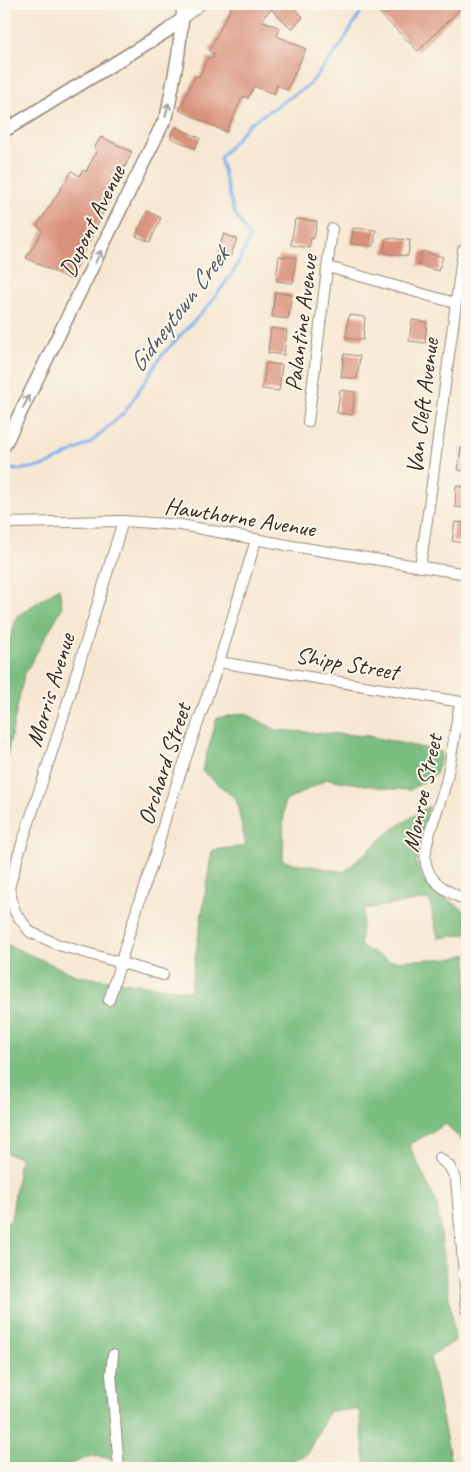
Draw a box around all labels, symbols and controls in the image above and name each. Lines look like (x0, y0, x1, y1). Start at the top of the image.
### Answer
one-way arrow (163, 103, 172, 119)
street label: Dupont Avenue (52, 159, 133, 282)
water label: Gidneytown Creek (121, 238, 239, 378)
one-way arrow (94, 250, 103, 265)
street label: Palantine Avenue (278, 251, 325, 393)
street label: Van Cleft Avenue (399, 335, 445, 475)
one-way arrow (21, 395, 31, 410)
street label: Hawthorne Avenue (163, 490, 319, 544)
street label: Morris Avenue (19, 628, 82, 750)
street label: Shipp Street (293, 639, 404, 687)
street label: Orchard Street (130, 697, 198, 829)
street label: Monroe Street (395, 730, 449, 854)

